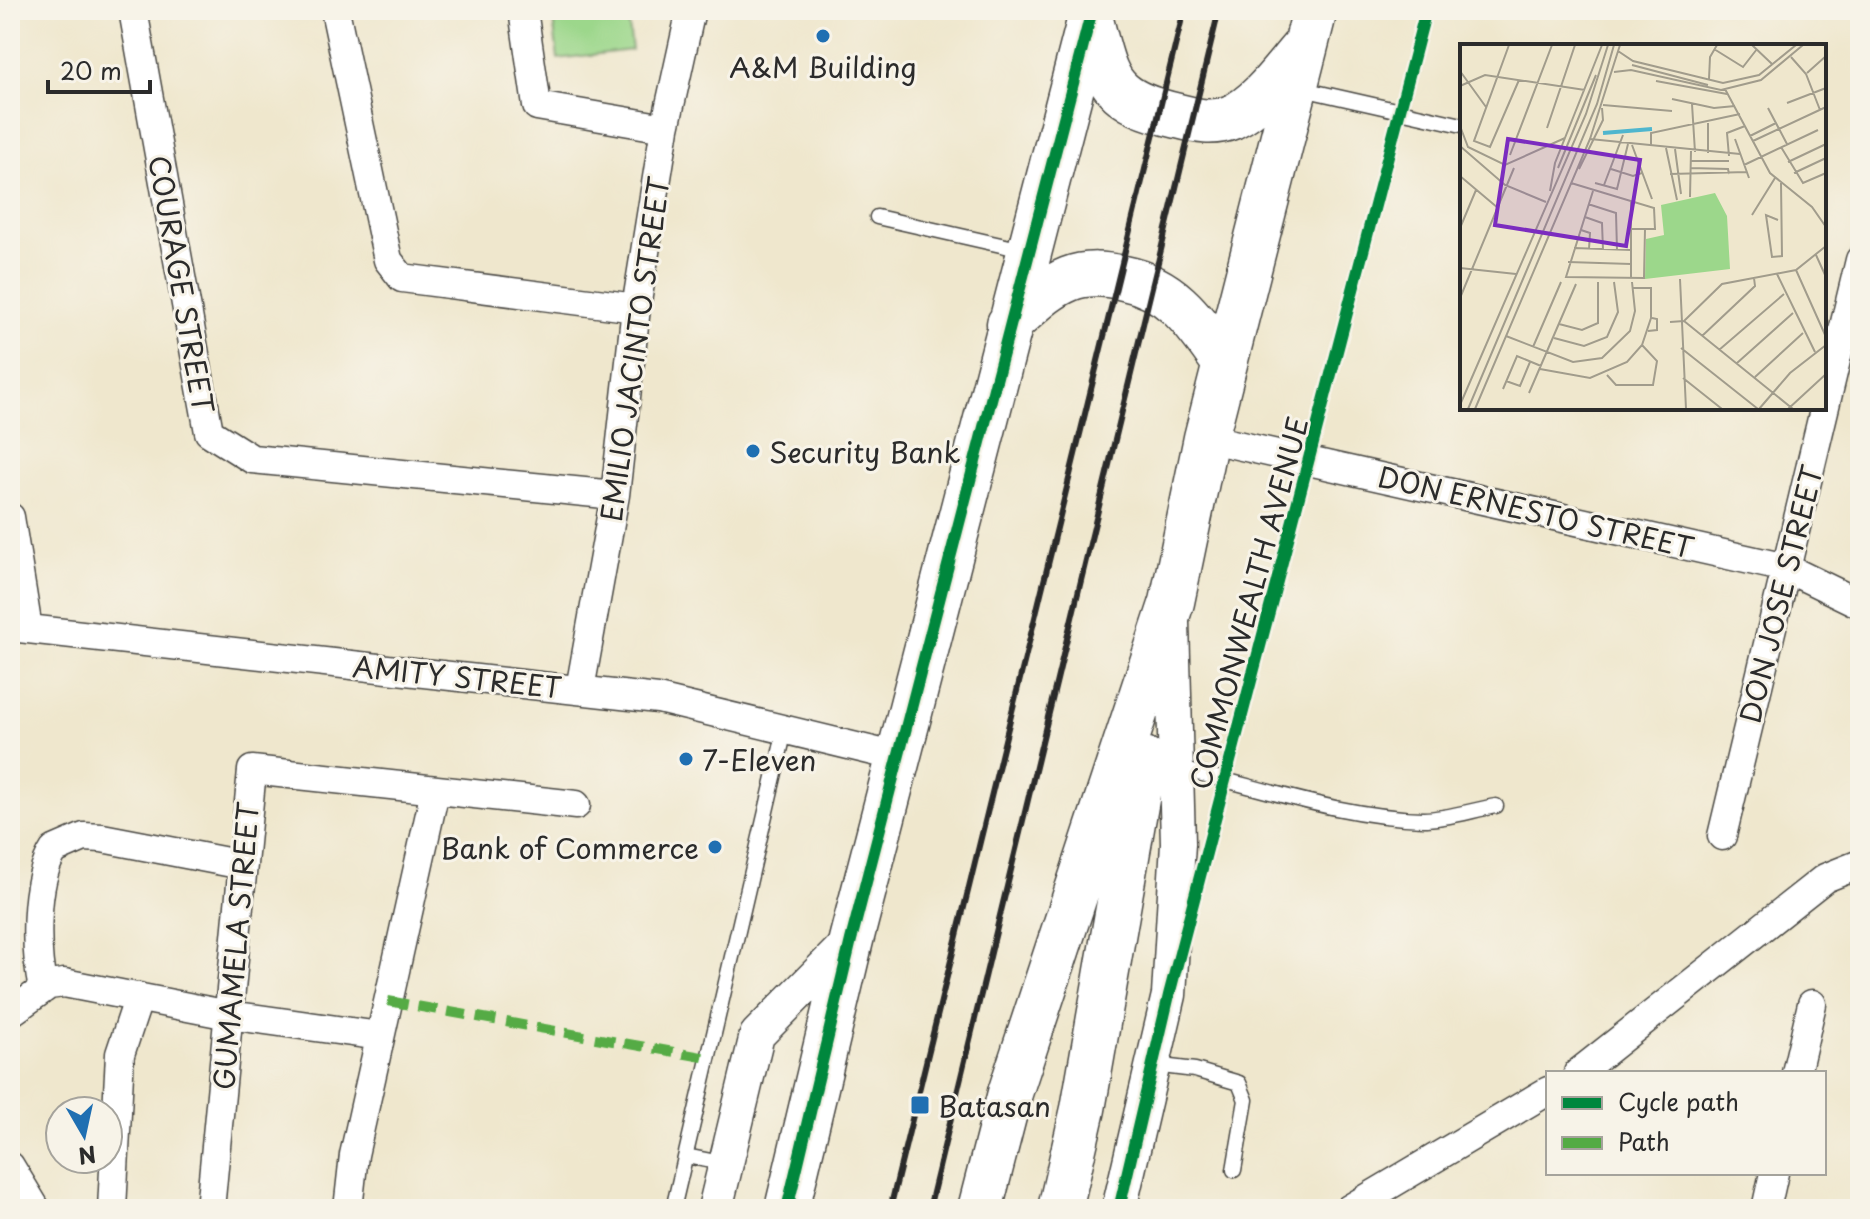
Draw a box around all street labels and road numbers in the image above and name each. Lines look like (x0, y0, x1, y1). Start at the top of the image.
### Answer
street label: COURAGE STREET (138, 152, 226, 417)
street label: EMILIO JACINTO STREET (589, 173, 680, 524)
street label: COMMONWEALTH AVENUE (1177, 412, 1319, 794)
street label: DON ERNESTO STREET (1374, 454, 1698, 568)
street label: DON JOSE STREET (1727, 460, 1833, 727)
street label: AMITY STREET (351, 644, 563, 708)
street label: GUMAMELA STREET (201, 800, 269, 1092)

